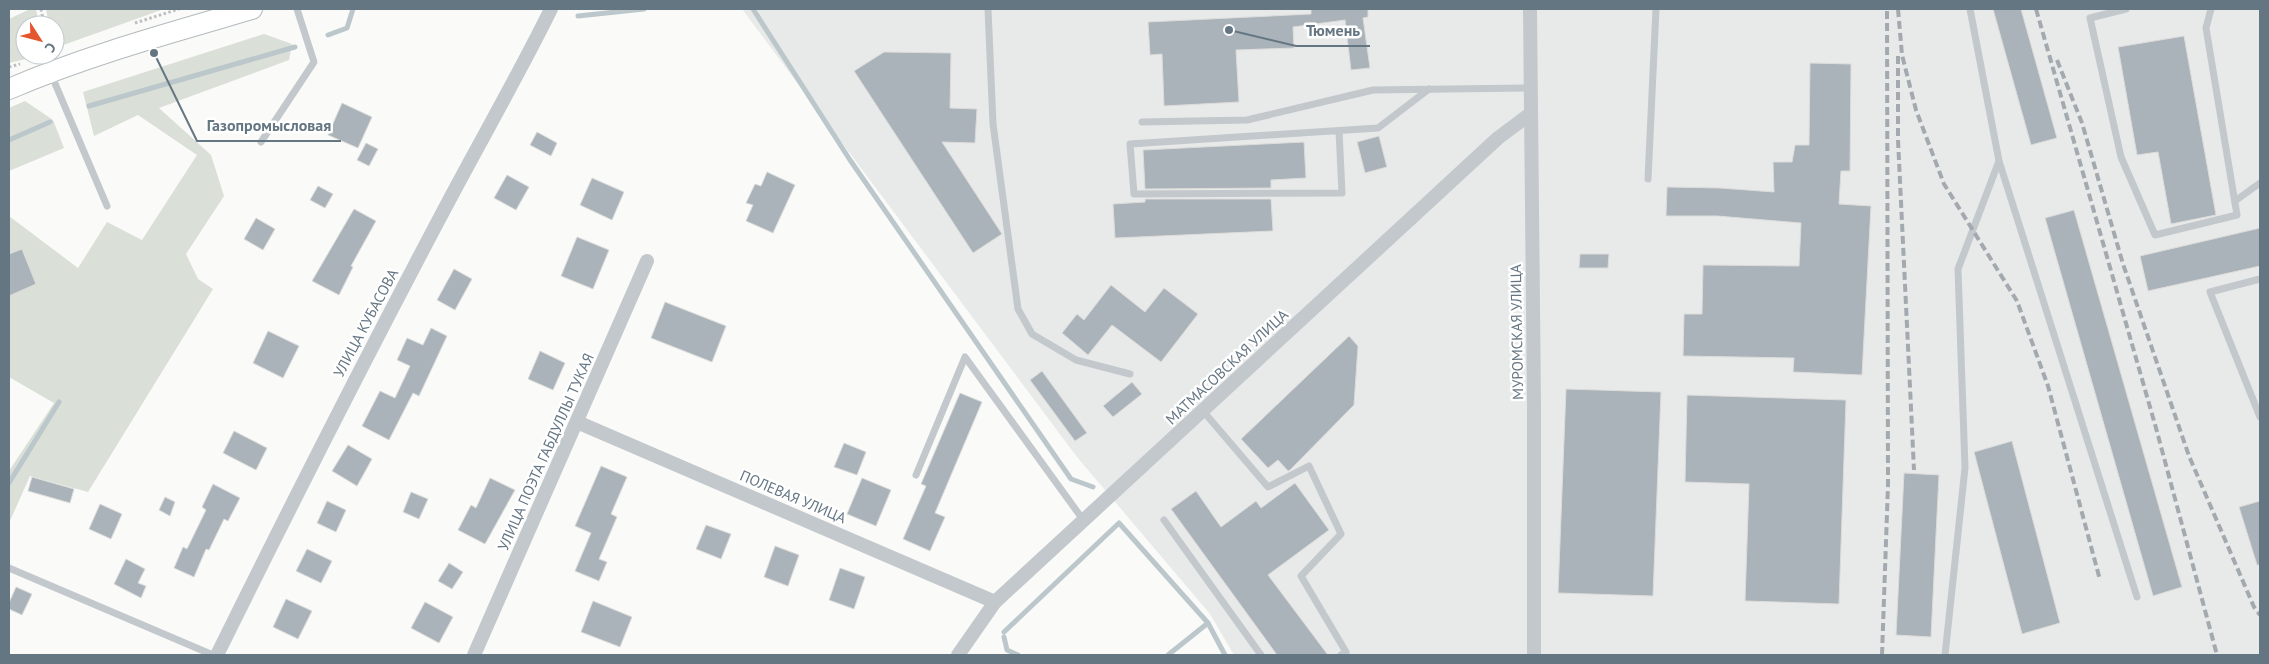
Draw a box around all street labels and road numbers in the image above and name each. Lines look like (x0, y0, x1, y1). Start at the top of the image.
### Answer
street label: МУРОМСКАЯ УЛИЦА (1506, 264, 1527, 400)
street label: УЛИЦА КУБАСОВА (329, 265, 402, 380)
street label: МАТМАСОВСКАЯ УЛИЦА (1161, 305, 1292, 428)
street label: УЛИЦА ПОЭТА ГАБДУЛЛЫ ТУКАЯ (493, 350, 598, 553)
street label: ПОЛЕВАЯ УЛИЦА (737, 466, 849, 528)

